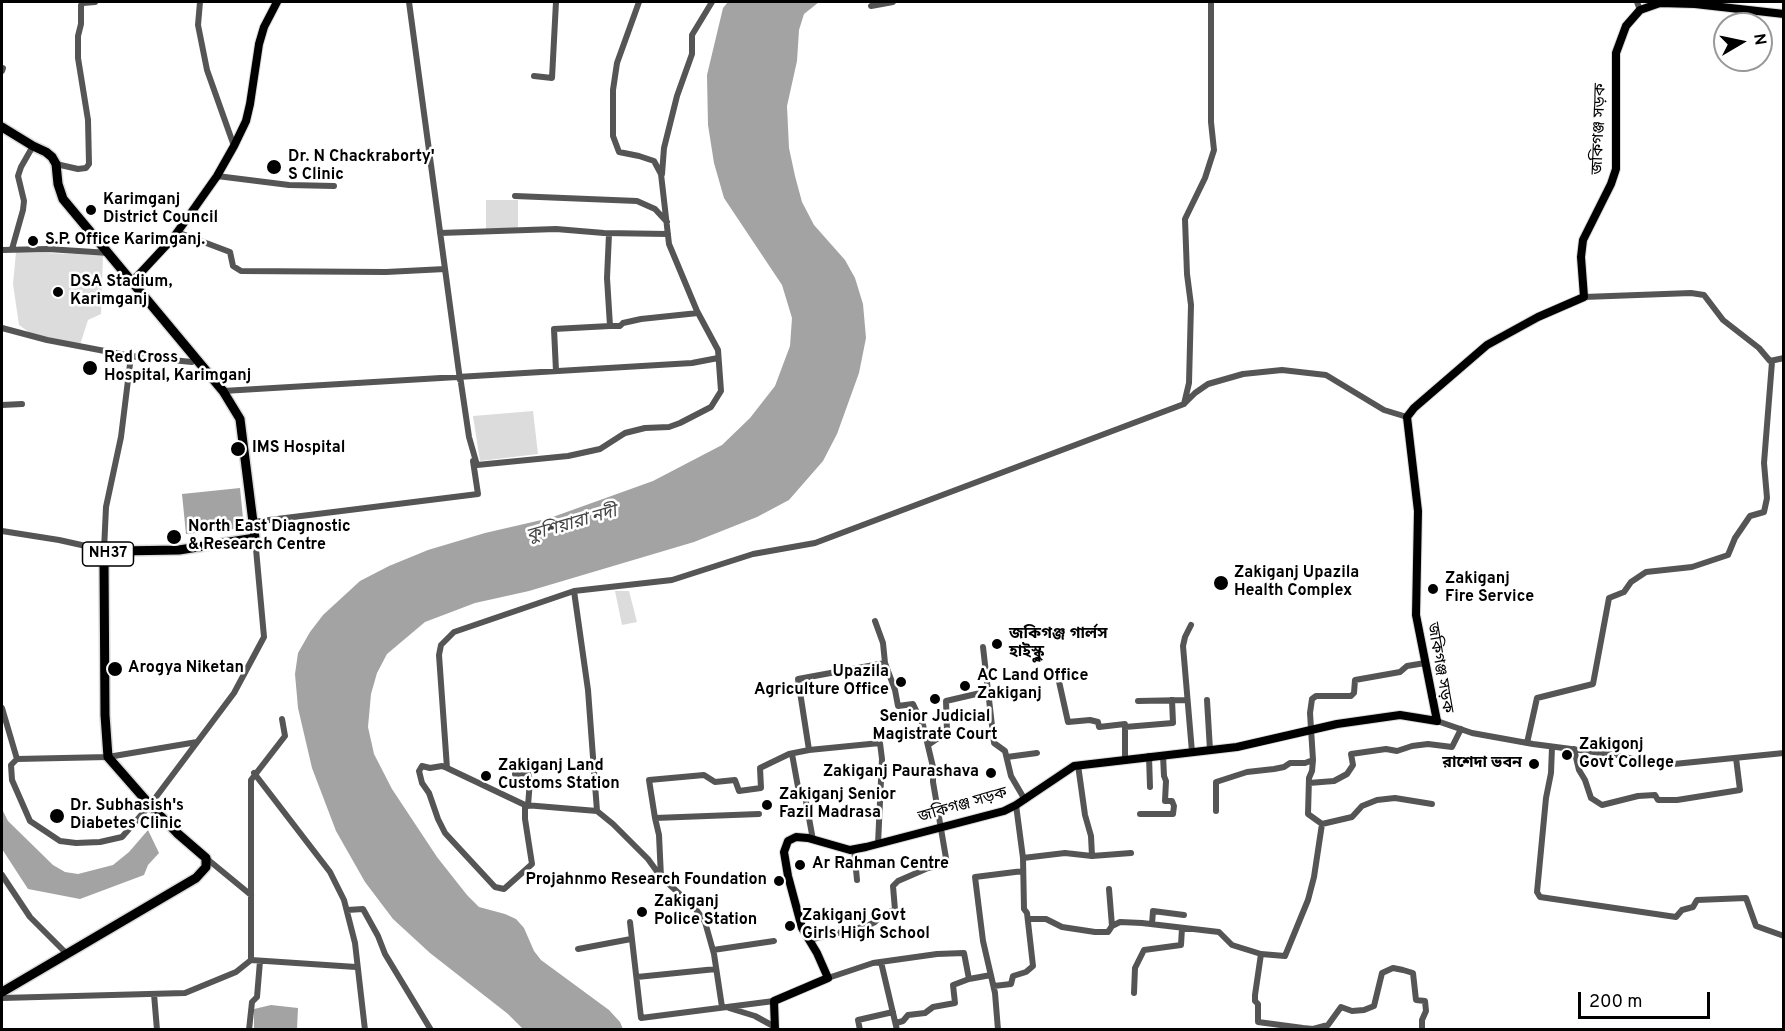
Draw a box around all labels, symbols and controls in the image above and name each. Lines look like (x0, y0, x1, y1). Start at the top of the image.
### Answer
north arrow (1713, 12, 1773, 72)
text: N (1748, 32, 1770, 47)
street label: জকিগঞ্জ সড়ক (1589, 83, 1611, 175)
place label: Dr. N Chackraborty' S Clinic (288, 148, 435, 186)
marker: Dr. N Chackraborty' S Clinic (265, 158, 283, 176)
place label: Karimganj District Council (103, 191, 218, 229)
marker: Karimganj District Council (84, 203, 98, 217)
place label: S.P. Office Karimganj. (45, 231, 205, 251)
marker: S.P. Office Karimganj. (26, 234, 40, 248)
place label: DSA Stadium, Karimganj (70, 273, 173, 311)
marker: DSA Stadium, Karimganj (51, 285, 65, 299)
place label: Red Cross Hospital, Karimganj (104, 349, 251, 387)
marker: Red Cross Hospital, Karimganj (81, 359, 99, 377)
place label: IMS Hospital (252, 439, 345, 459)
marker: IMS Hospital (229, 440, 247, 458)
water label: কুশিয়ারা নদী (524, 502, 620, 548)
place label: North East Diagnostic & Research Centre (188, 518, 351, 556)
marker: North East Diagnostic & Research Centre (165, 528, 183, 546)
road number: NH37 (82, 542, 134, 566)
place label: Zakiganj Upazila Health Complex (1234, 564, 1359, 602)
place label: Zakiganj Fire Service (1445, 570, 1534, 608)
marker: Zakiganj Upazila Health Complex (1212, 574, 1230, 592)
marker: Zakiganj Fire Service (1426, 582, 1440, 596)
street label: জকিগঞ্জ সড়ক (1422, 621, 1456, 715)
place label: জকিগঞ্জ গার্লস হাইস্কুল (1009, 625, 1107, 663)
marker: জকিগঞ্জ গার্লস হাইস্কুল (990, 637, 1004, 651)
place label: Arogya Niketan (128, 659, 244, 679)
marker: Arogya Niketan (106, 660, 124, 678)
place label: Upazila Agriculture Office (754, 663, 889, 701)
place label: AC Land Office Zakiganj (977, 667, 1088, 705)
marker: Upazila Agriculture Office (894, 675, 908, 689)
marker: AC Land Office Zakiganj (958, 679, 972, 693)
marker: Senior Judicial Magistrate Court (928, 692, 942, 706)
place label: Senior Judicial Magistrate Court (872, 708, 998, 746)
place label: Zakigonj Govt College (1579, 736, 1674, 774)
marker: Zakigonj Govt College (1560, 748, 1574, 762)
place label: রাশেদা ভবন (1442, 754, 1522, 774)
place label: Zakiganj Land Customs Station (498, 757, 620, 795)
marker: রাশেদা ভবন (1527, 757, 1541, 771)
place label: Zakiganj Paurashava (823, 763, 979, 783)
marker: Zakiganj Paurashava (984, 766, 998, 780)
marker: Zakiganj Land Customs Station (479, 769, 493, 783)
street label: জকিগঞ্জ সড়ক (916, 784, 1010, 828)
place label: Zakiganj Senior Fazil Madrasa (779, 786, 896, 824)
place label: Dr. Subhasish's Diabetes Clinic (70, 797, 184, 835)
marker: Zakiganj Senior Fazil Madrasa (760, 798, 774, 812)
marker: Dr. Subhasish's Diabetes Clinic (48, 807, 66, 825)
place label: Ar Rahman Centre (812, 855, 949, 875)
marker: Ar Rahman Centre (793, 858, 807, 872)
place label: Projahnmo Research Foundation (526, 871, 767, 891)
marker: Projahnmo Research Foundation (772, 874, 786, 888)
place label: Zakiganj Police Station (654, 893, 757, 931)
marker: Zakiganj Police Station (635, 905, 649, 919)
place label: Zakiganj Govt Girls High School (802, 907, 930, 945)
marker: Zakiganj Govt Girls High School (783, 919, 797, 933)
scale bar (1581, 980, 1713, 1018)
text: 200 m (1589, 991, 1642, 1014)

